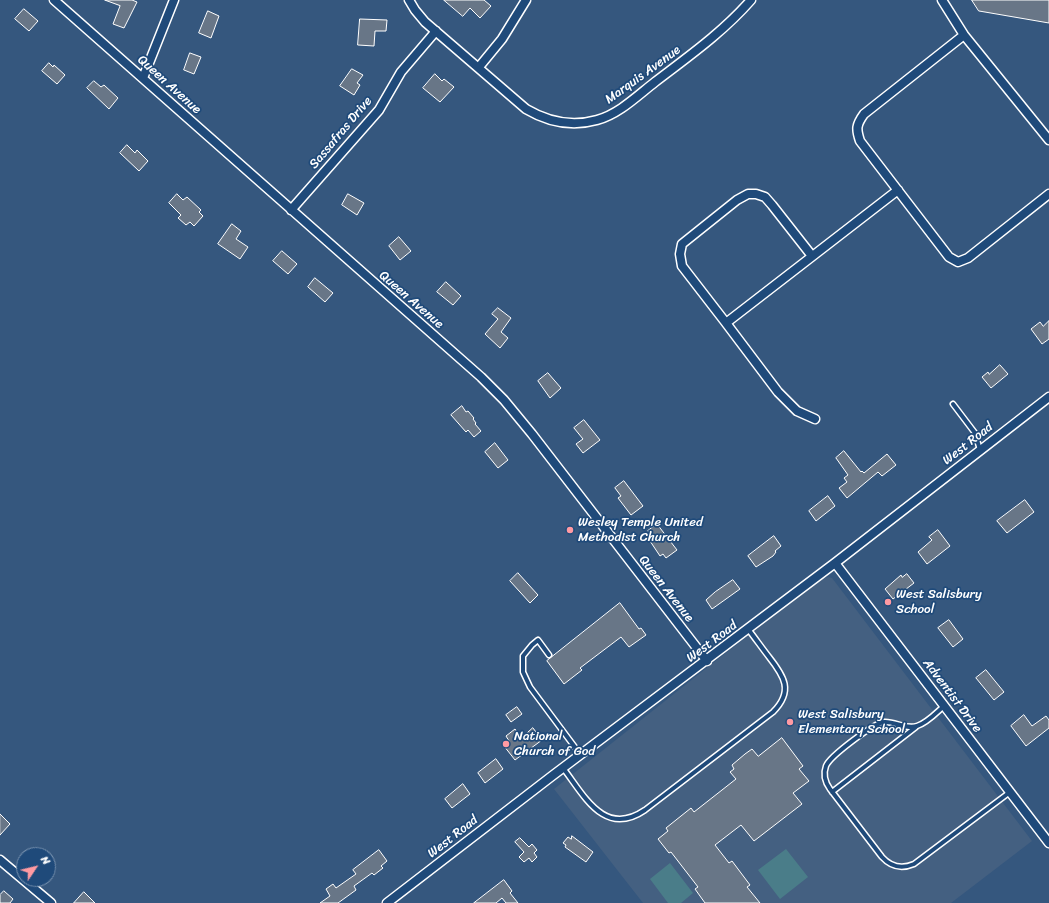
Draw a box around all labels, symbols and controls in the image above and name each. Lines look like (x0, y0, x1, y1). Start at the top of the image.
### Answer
street label: Marquis Avenue (602, 42, 684, 108)
street label: Queen Avenue (134, 52, 204, 118)
street label: Sassafras Drive (306, 94, 376, 172)
street label: Queen Avenue (376, 268, 446, 332)
street label: West Road (940, 420, 996, 468)
place label: Wesley Temple United Methodist Church (578, 515, 703, 546)
marker: Wesley Temple United Methodist Church (565, 525, 575, 535)
street label: Queen Avenue (635, 553, 697, 625)
place label: West Salisbury School (896, 587, 982, 618)
marker: West Salisbury School (883, 597, 893, 607)
street label: West Road (683, 618, 741, 666)
street label: Adventist Drive (919, 656, 985, 736)
place label: West Salisbury Elementary School (798, 707, 905, 738)
marker: West Salisbury Elementary School (785, 717, 795, 727)
place label: National Church of God (514, 729, 595, 760)
marker: National Church of God (501, 739, 511, 749)
street label: West Road (425, 813, 481, 861)
north arrow (16, 847, 56, 887)
text: N (35, 852, 55, 869)

